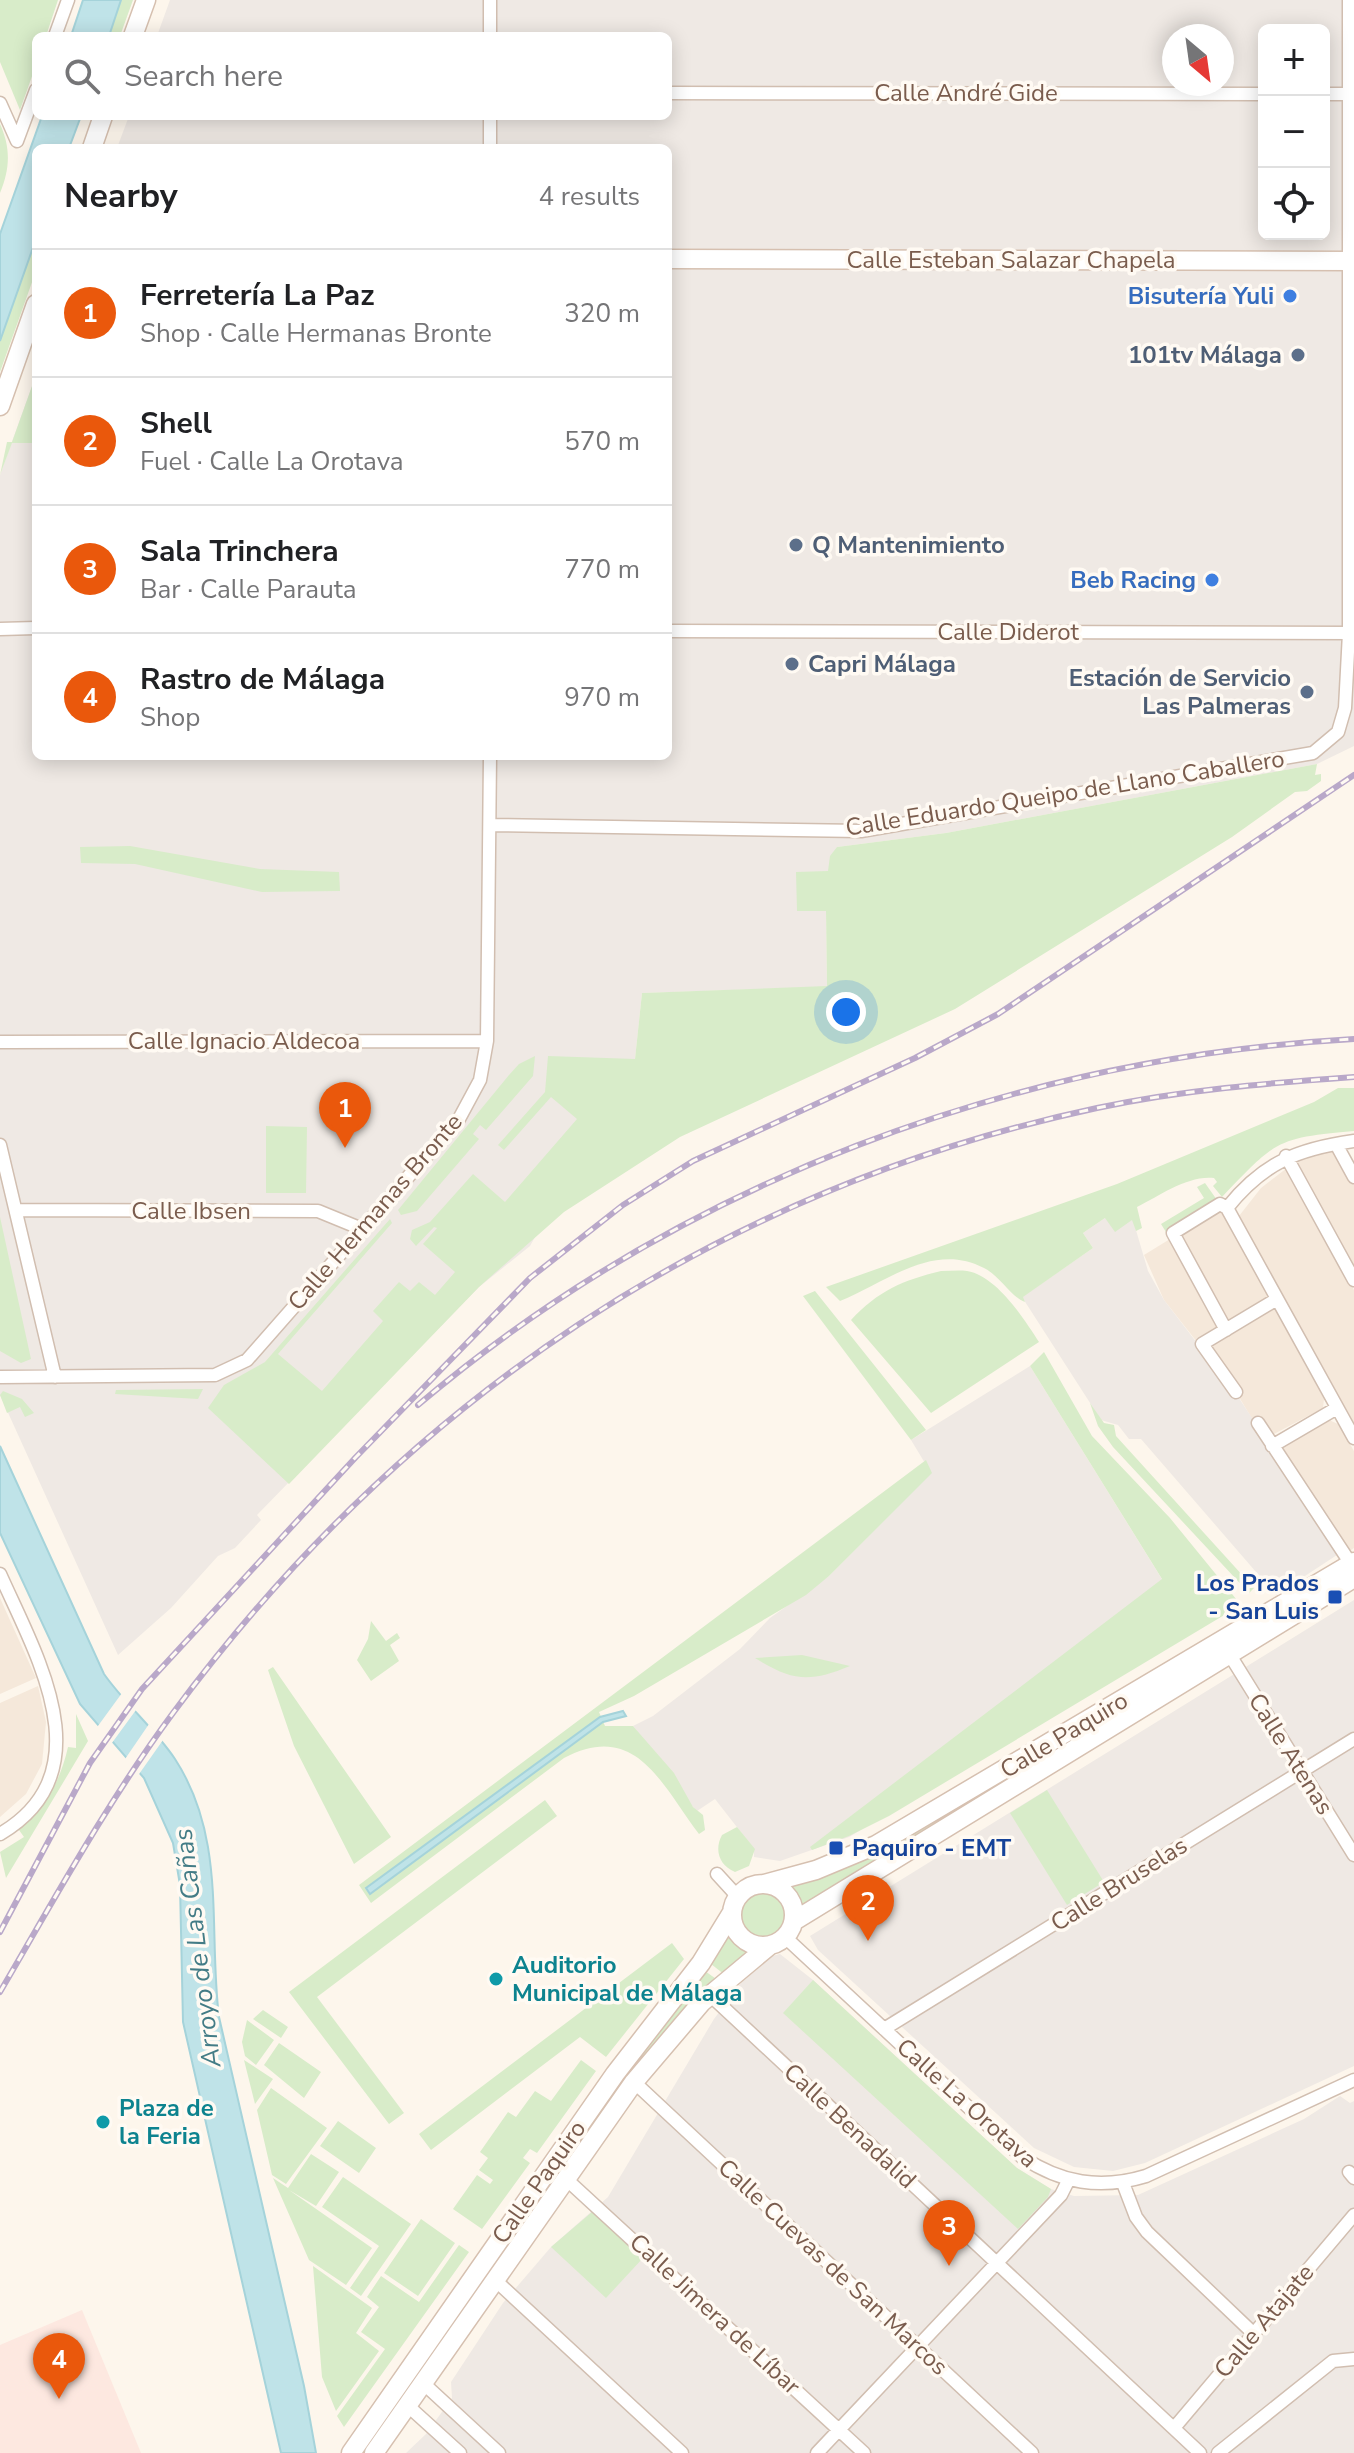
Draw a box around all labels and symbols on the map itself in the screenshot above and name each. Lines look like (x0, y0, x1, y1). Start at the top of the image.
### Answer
north arrow (1162, 24, 1234, 96)
street label: Calle André Gide (874, 77, 1058, 109)
street label: Calle Esteban Salazar Chapela (846, 244, 1176, 276)
place label: Bisutería Yuli (1128, 280, 1274, 312)
marker: Bisutería Yuli (1281, 287, 1299, 305)
place label: 101tv Málaga (1128, 339, 1282, 371)
marker: 101tv Málaga (1289, 346, 1307, 364)
place label: Q Mantenimiento (812, 529, 1005, 561)
marker: Q Mantenimiento (787, 536, 805, 554)
place label: Beb Racing (1070, 564, 1196, 596)
marker: Beb Racing (1203, 571, 1221, 589)
street label: Calle Diderot (937, 616, 1079, 648)
place label: Capri Málaga (808, 648, 956, 680)
marker: Capri Málaga (783, 655, 801, 673)
place label: Estación de Servicio Las Palmeras (1069, 662, 1291, 722)
marker: Estación de Servicio Las Palmeras (1298, 683, 1316, 701)
street label: Calle Eduardo Queipo de Llano Caballero (843, 742, 1287, 844)
your location (826, 992, 866, 1032)
street label: Calle Ignacio Aldecoa (128, 1025, 360, 1057)
pin: 1 (319, 1082, 371, 1148)
street label: Calle Hermanas Bronte (281, 1107, 469, 1317)
street label: Calle Ibsen (131, 1195, 251, 1227)
place label: Los Prados - San Luis (1196, 1567, 1319, 1627)
marker: Los Prados - San Luis (1326, 1588, 1344, 1606)
street label: Calle Paquiro (994, 1684, 1134, 1786)
street label: Calle Atenas (1241, 1687, 1341, 1821)
water label: Arroyo de Las Cañas (165, 1826, 230, 2070)
street label: Calle Bruselas (1045, 1829, 1193, 1939)
place label: Paquiro - EMT (852, 1832, 1011, 1864)
marker: Paquiro - EMT (827, 1839, 845, 1857)
pin: 2 (842, 1875, 894, 1941)
place label: Auditorio Municipal de Málaga (512, 1949, 742, 2009)
marker: Auditorio Municipal de Málaga (487, 1970, 505, 1988)
street label: Calle La Orotava (890, 2031, 1044, 2175)
street label: Calle Benadalid (777, 2056, 923, 2196)
place label: Plaza de la Feria (119, 2092, 214, 2152)
marker: Plaza de la Feria (94, 2113, 112, 2131)
street label: Calle Paquiro (485, 2114, 593, 2250)
street label: Calle Cuevas de San Marcos (711, 2152, 955, 2382)
pin: 3 (923, 2200, 975, 2266)
street label: Calle Jimera de Líbar (623, 2226, 808, 2402)
street label: Calle Atajate (1207, 2257, 1321, 2385)
pin: 4 (33, 2333, 85, 2399)

